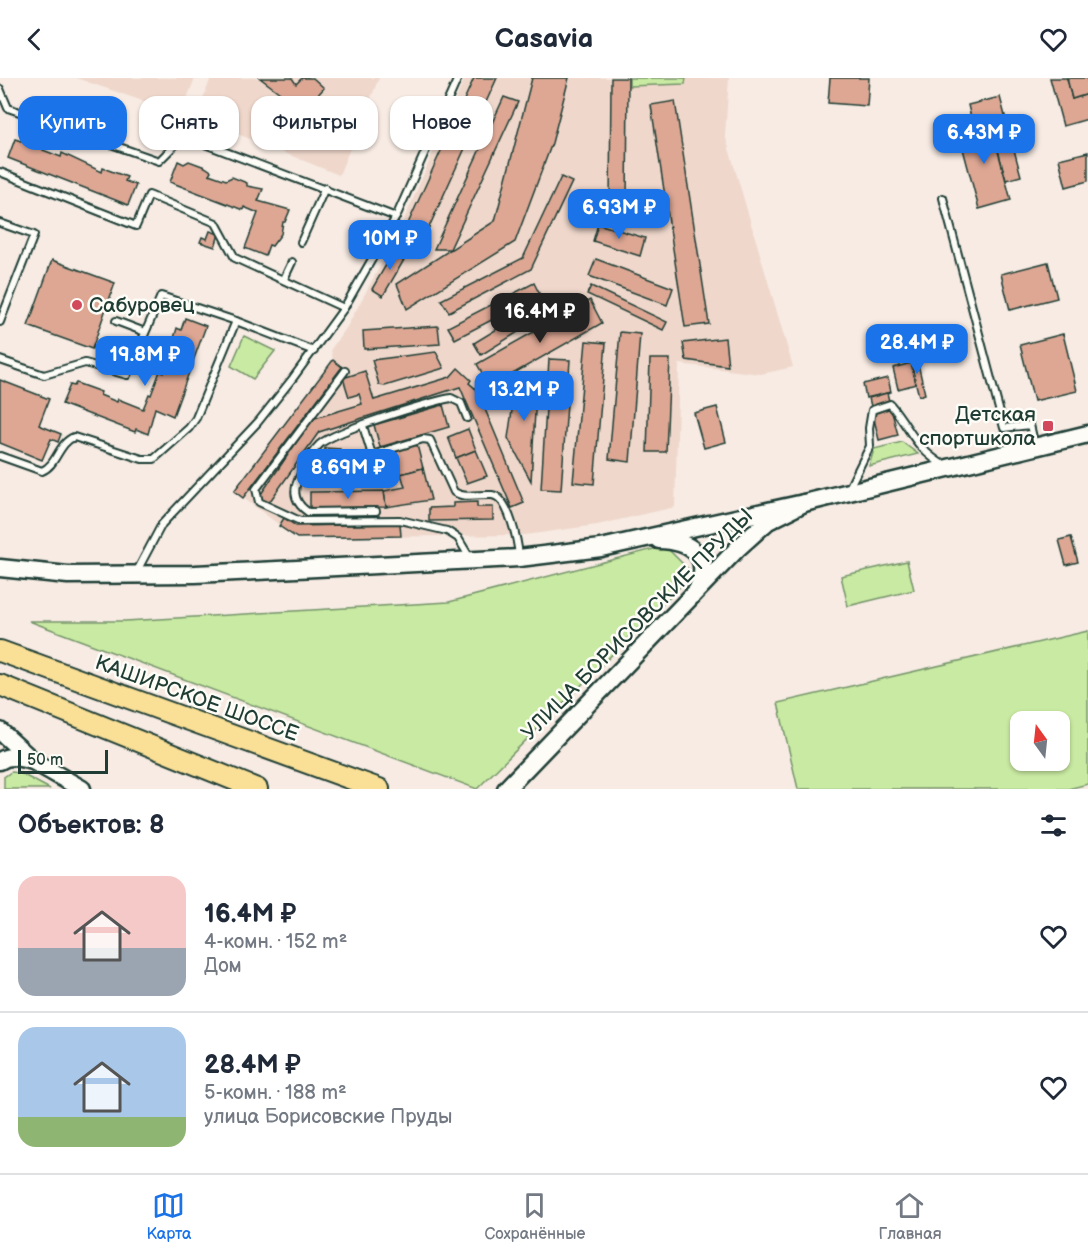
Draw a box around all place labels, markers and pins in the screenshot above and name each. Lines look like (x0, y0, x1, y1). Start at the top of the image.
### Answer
pin: 6.43M ₽ (929, 114, 1039, 165)
pin: 6.93M ₽ (564, 189, 674, 240)
pin: 10M ₽ (348, 220, 432, 271)
place label: Сабуровец (89, 293, 195, 318)
pin: 16.4M ₽ (485, 293, 595, 344)
marker: Сабуровец (70, 298, 84, 312)
pin: 28.4M ₽ (862, 324, 972, 375)
pin: 19.8M ₽ (90, 336, 200, 387)
pin: 13.2M ₽ (469, 371, 579, 422)
place label: Детская спортшкола (919, 402, 1037, 451)
marker: Детская спортшкола (1041, 419, 1055, 433)
pin: 8.69M ₽ (293, 449, 403, 500)

